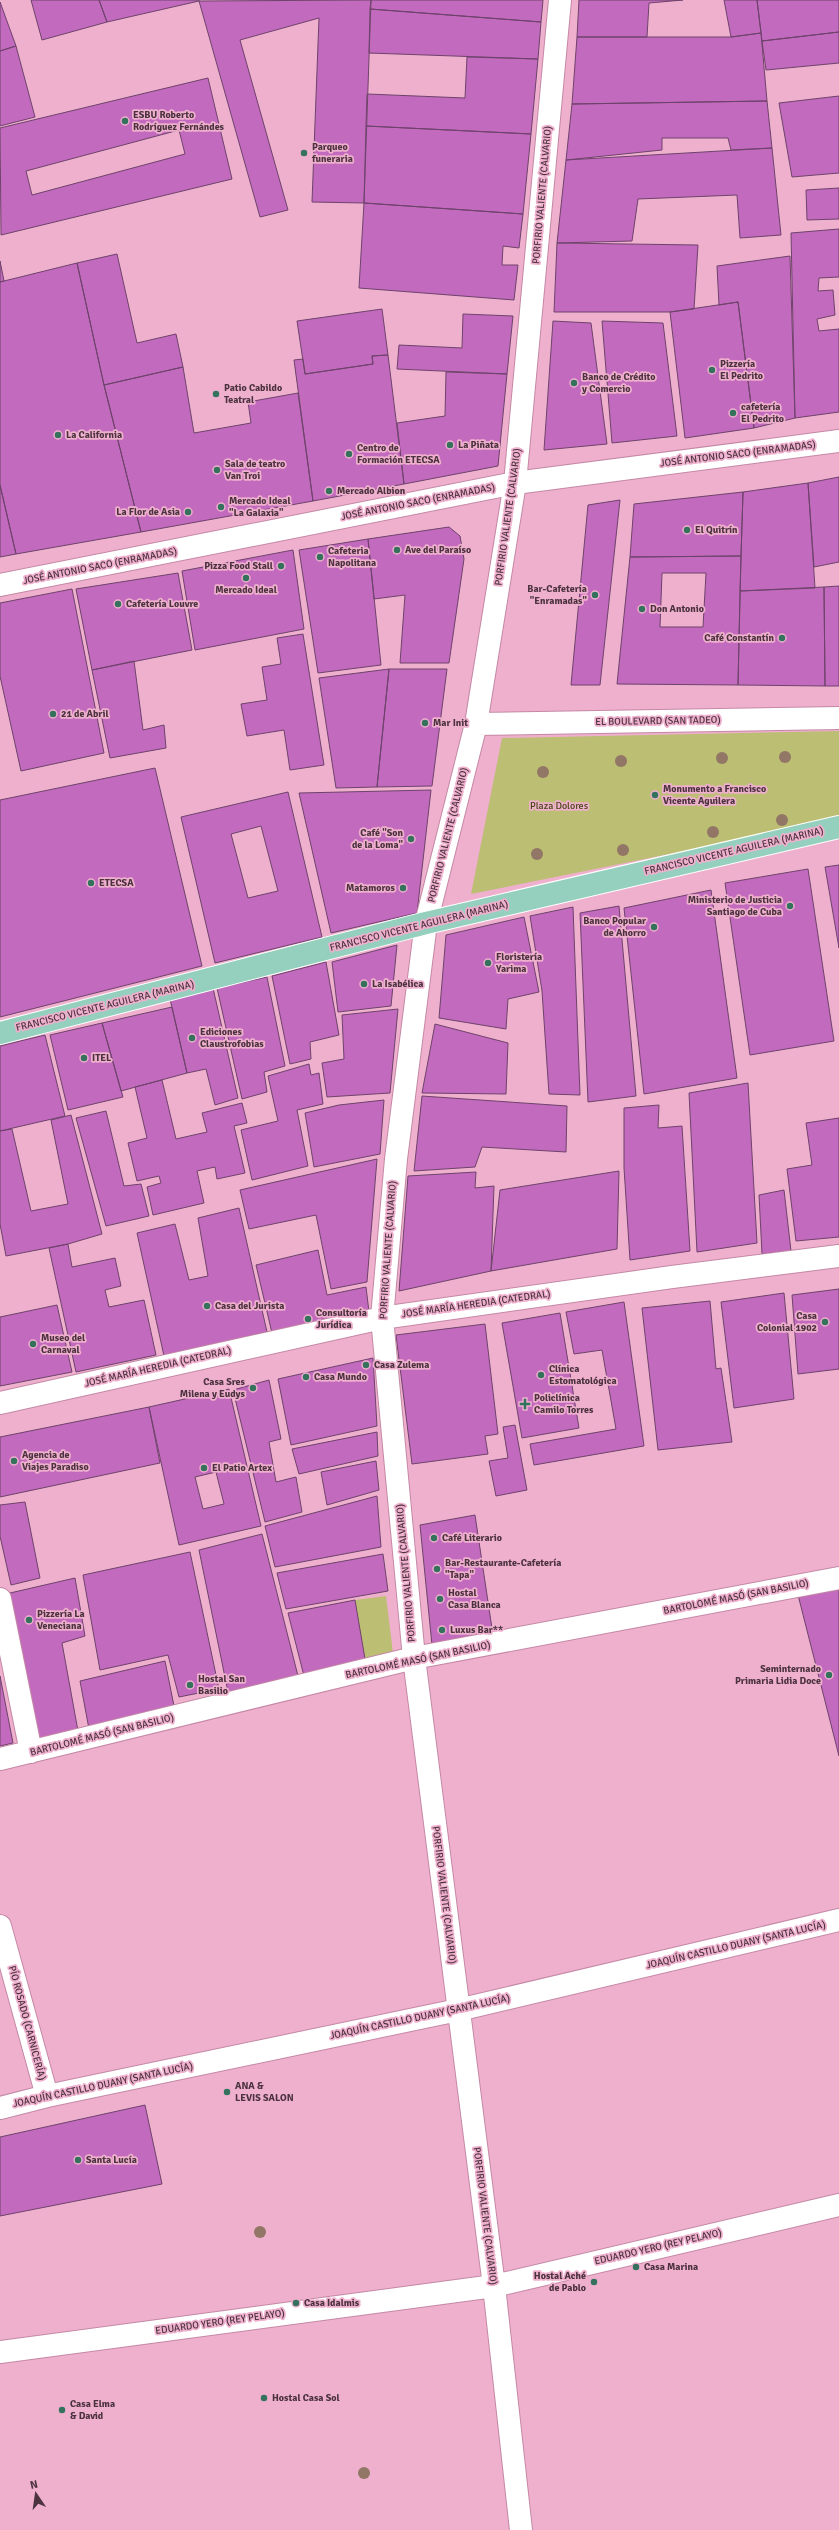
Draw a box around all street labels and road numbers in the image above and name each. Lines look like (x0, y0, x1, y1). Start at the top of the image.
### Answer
street label: PORFIRIO VALIENTE (CALVARIO) (530, 125, 554, 265)
street label: JOSÉ ANTONIO SACO (ENRAMADAS) (659, 438, 817, 470)
street label: PORFIRIO VALIENTE (CALVARIO) (492, 447, 524, 587)
street label: JOSÉ ANTONIO SACO (ENRAMADAS) (340, 480, 496, 523)
street label: JOSÉ ANTONIO SACO (ENRAMADAS) (22, 544, 178, 587)
street label: EL BOULEVARD (SAN TADEO) (595, 714, 721, 728)
street label: PORFIRIO VALIENTE (CALVARIO) (425, 766, 471, 904)
street label: FRANCISCO VICENTE AGUILERA (MARINA) (643, 825, 825, 877)
street label: FRANCISCO VICENTE AGUILERA (MARINA) (329, 898, 509, 954)
street label: FRANCISCO VICENTE AGUILERA (MARINA) (15, 978, 195, 1034)
street label: PORFIRIO VALIENTE (CALVARIO) (377, 1180, 399, 1320)
street label: JOSÉ MARÍA HEREDIA (CATEDRAL) (401, 1287, 551, 1320)
street label: JOSÉ MARÍA HEREDIA (CATEDRAL) (83, 1343, 232, 1390)
street label: PORFIRIO VALIENTE (CALVARIO) (394, 1503, 418, 1643)
street label: BARTOLOMÉ MASÓ (SAN BASILIO) (662, 1576, 810, 1617)
street label: BARTOLOMÉ MASÓ (SAN BASILIO) (344, 1638, 492, 1681)
street label: BARTOLOMÉ MASÓ (SAN BASILIO) (29, 1710, 175, 1759)
street label: PORFIRIO VALIENTE (CALVARIO) (430, 1825, 458, 1965)
street label: JOAQUÍN CASTILLO DUANY (SANTA LUCÍA) (645, 1917, 827, 1972)
street label: PÍO ROSADO (CARNICERÍA) (6, 1964, 49, 2082)
street label: JOAQUÍN CASTILLO DUANY (SANTA LUCÍA) (329, 1991, 511, 2042)
street label: JOAQUÍN CASTILLO DUANY (SANTA LUCÍA) (12, 2059, 194, 2110)
street label: PORFIRIO VALIENTE (CALVARIO) (471, 2146, 499, 2286)
street label: EDUARDO YERO (REY PELAYO) (593, 2226, 723, 2268)
street label: EDUARDO YERO (REY PELAYO) (155, 2307, 285, 2337)

